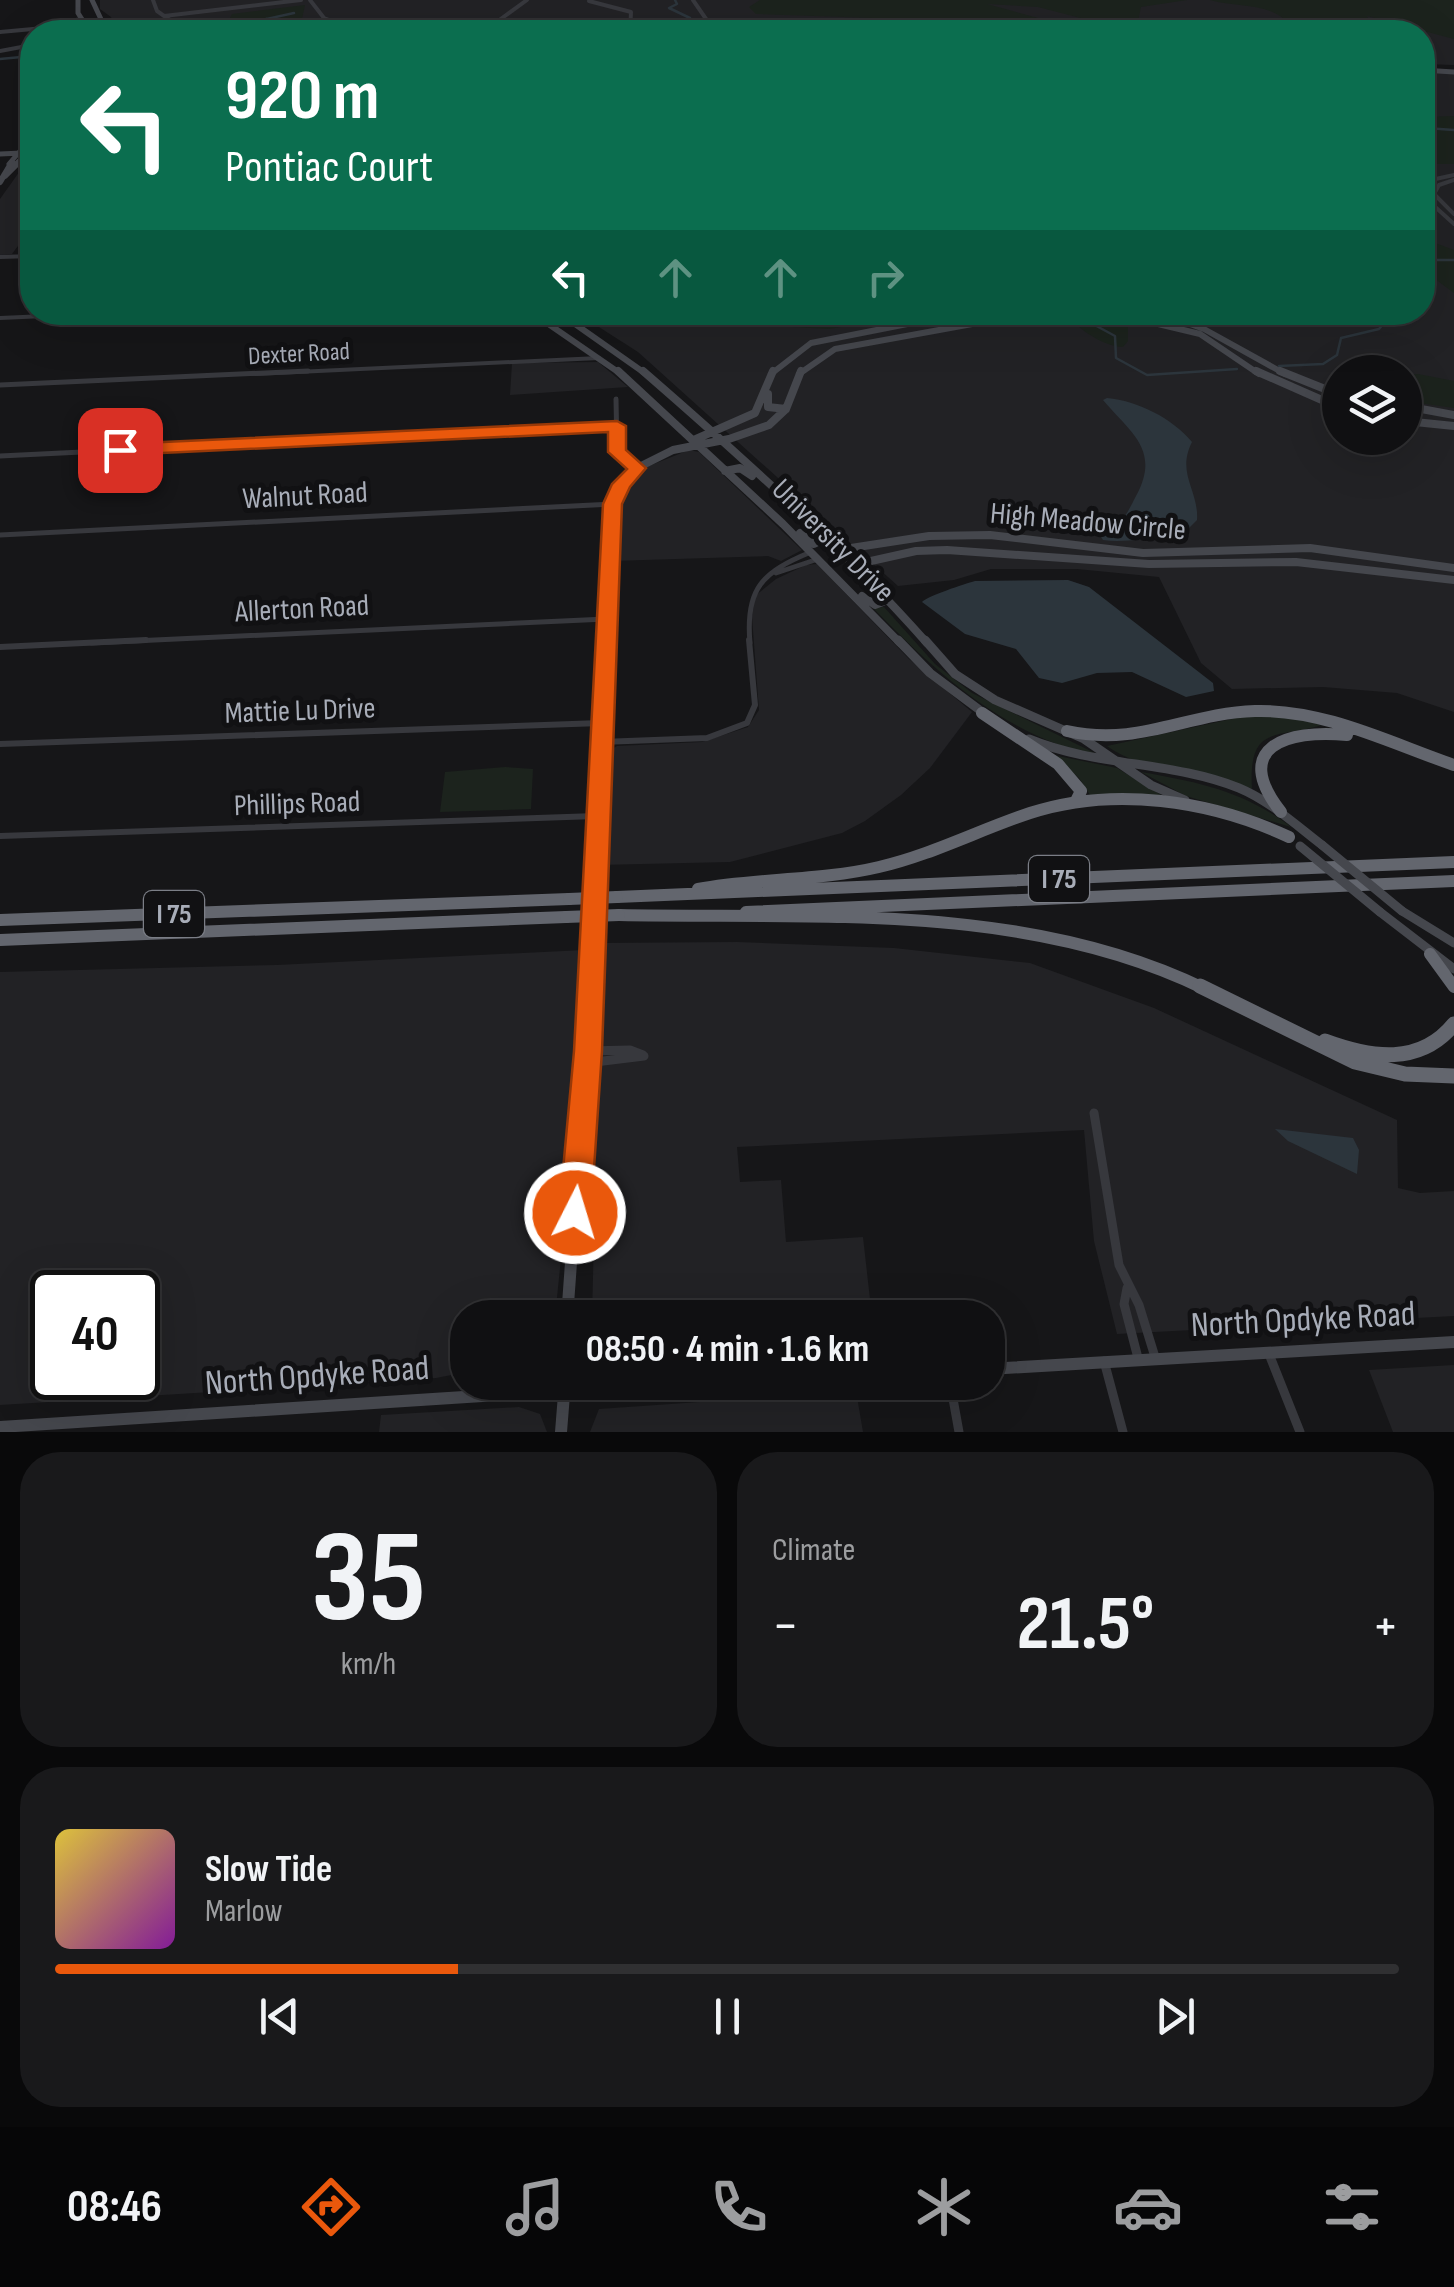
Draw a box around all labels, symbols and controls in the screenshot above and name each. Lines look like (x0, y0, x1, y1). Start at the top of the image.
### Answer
text: 920 m (225, 55, 380, 139)
icon: left (60, 60, 190, 190)
text: Pontiac Court (225, 140, 433, 195)
icon: left (543, 250, 598, 305)
icon: ahead (648, 250, 703, 305)
icon: ahead (753, 250, 808, 305)
icon: right (858, 250, 913, 305)
street label: Dexter Road (247, 336, 351, 372)
map controls (1322, 355, 1422, 455)
button: layers (1322, 355, 1422, 455)
pin (78, 408, 163, 493)
icon: arrive (93, 423, 148, 478)
street label: University Drive (764, 472, 902, 610)
street label: Walnut Road (242, 475, 368, 517)
street label: High Meadow Circle (989, 496, 1187, 548)
street label: Allerton Road (233, 588, 370, 631)
street label: Mattie Lu Drive (224, 690, 376, 732)
street label: Phillips Road (233, 784, 361, 824)
road number: I 75 (1029, 856, 1089, 902)
road number: I 75 (144, 891, 204, 937)
position arrow (523, 1161, 627, 1265)
speed limit sign: 40 (30, 1270, 160, 1400)
street label: North Opdyke Road (1190, 1293, 1416, 1347)
text: 08:50 · 4 min · 1.6 km (586, 1327, 869, 1372)
street label: North Opdyke Road (203, 1347, 431, 1405)
text: 35 (311, 1502, 426, 1658)
text: Climate (772, 1531, 855, 1570)
text: 21.5° (1017, 1580, 1154, 1671)
text: − (772, 1593, 799, 1660)
text: + (1372, 1593, 1399, 1660)
text: km/h (341, 1645, 396, 1684)
text: Slow Tide (205, 1847, 332, 1892)
text: Marlow (205, 1892, 283, 1931)
icon: previous (252, 1989, 307, 2044)
icon: pause (700, 1989, 755, 2044)
icon: next (1148, 1989, 1203, 2044)
icon: directions (296, 2172, 366, 2242)
icon: music (500, 2172, 570, 2242)
icon: phone (704, 2172, 774, 2242)
icon: climate (909, 2172, 979, 2242)
icon: car (1113, 2172, 1183, 2242)
icon: filters (1317, 2172, 1387, 2242)
text: 08:46 (67, 2180, 162, 2235)

